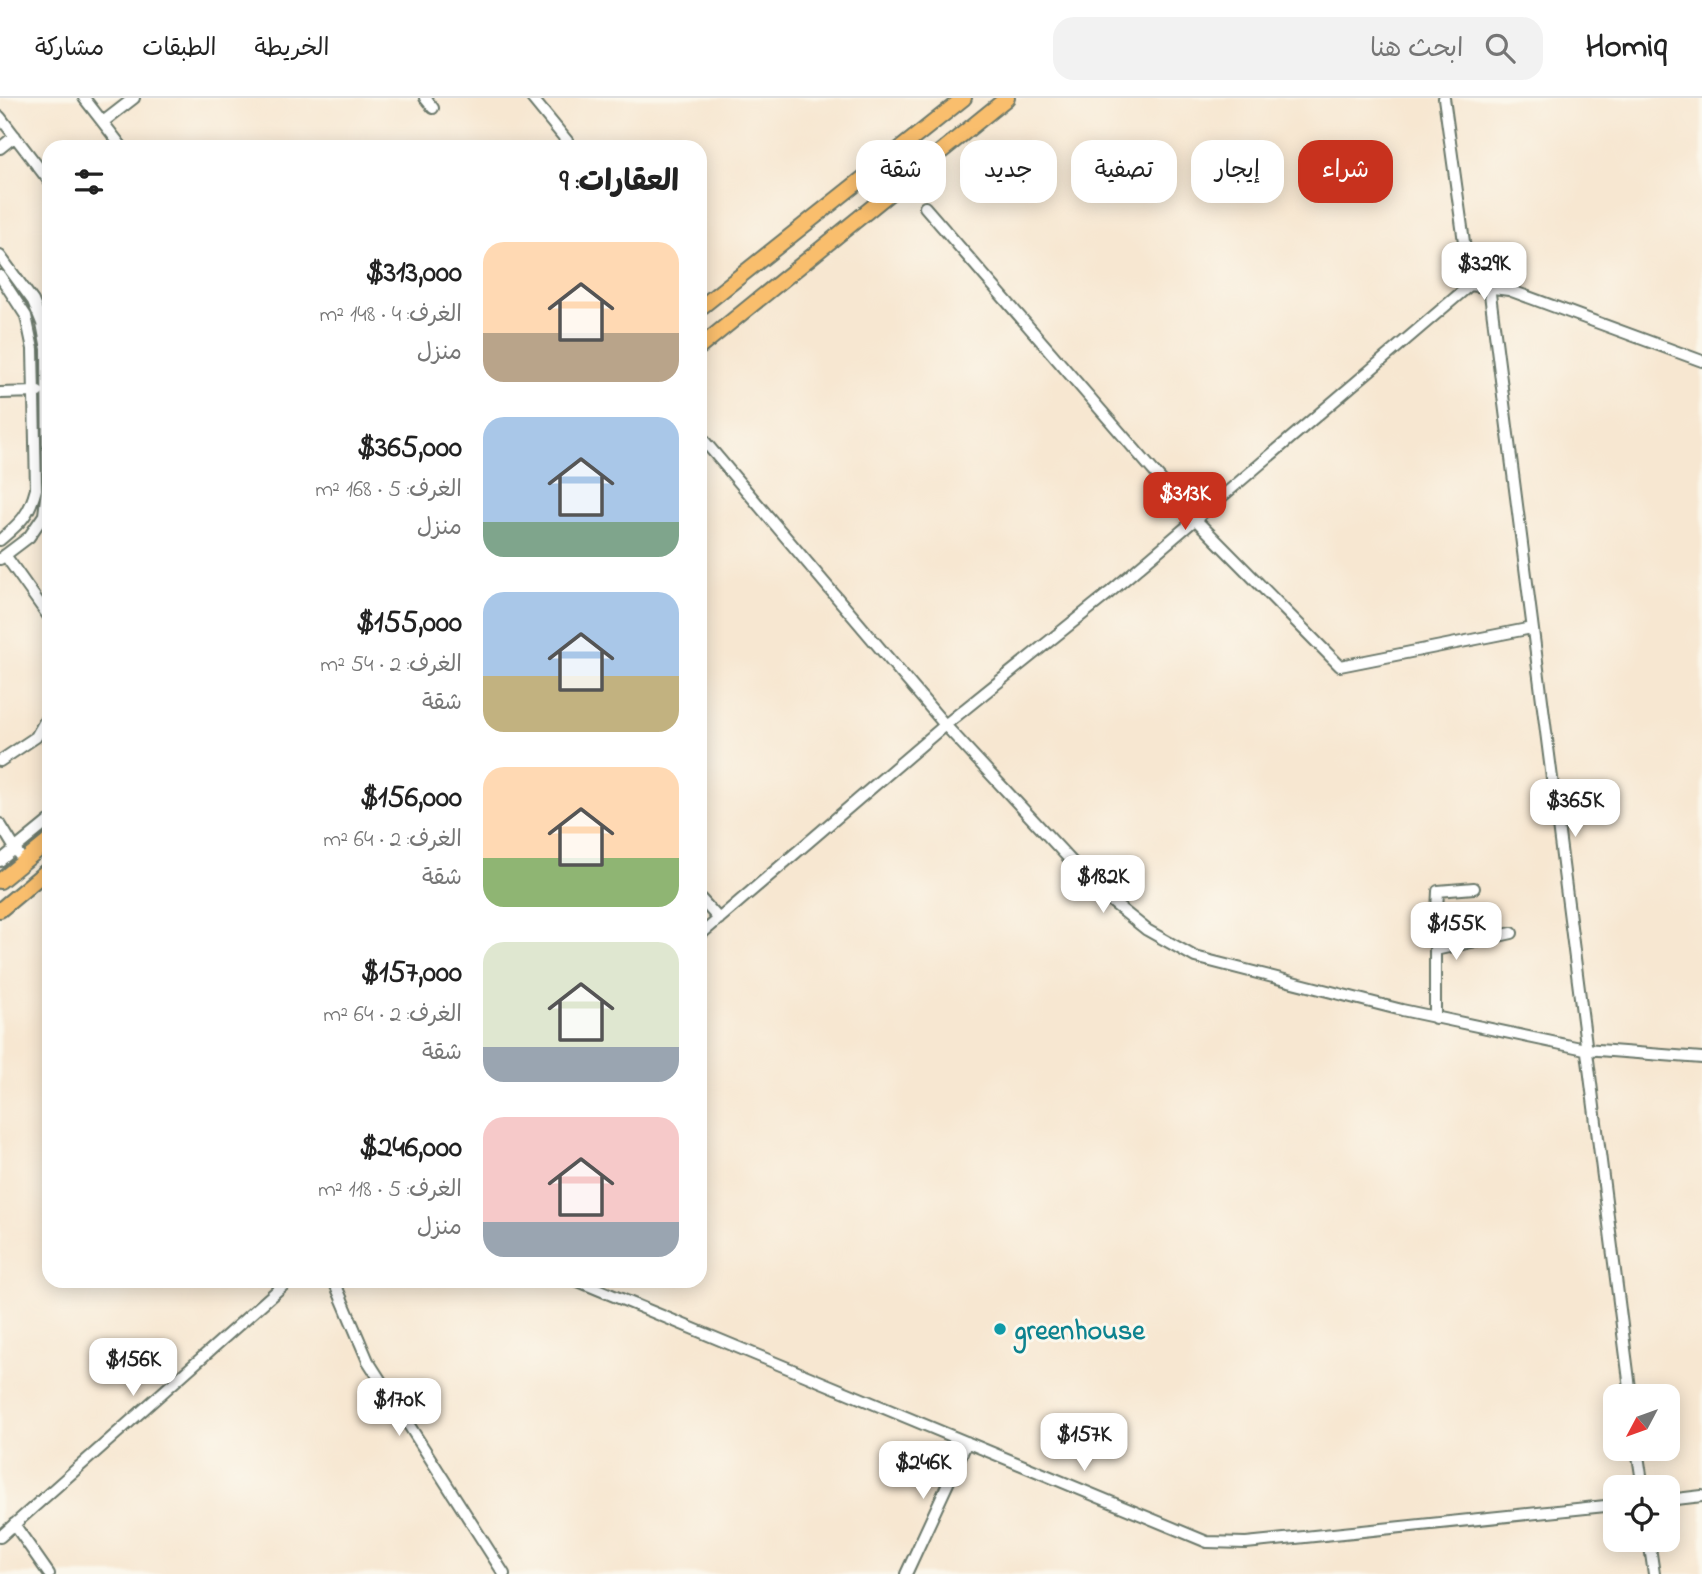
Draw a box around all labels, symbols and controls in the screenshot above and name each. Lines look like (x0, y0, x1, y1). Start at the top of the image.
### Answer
search box (1053, 17, 1543, 80)
text: Homiq (1585, 24, 1667, 72)
icon: search (1481, 29, 1519, 67)
text: ابحث هنا (1370, 31, 1463, 69)
text: مشاركة (35, 32, 104, 67)
text: الطبقات (142, 32, 217, 67)
text: الخريطة (255, 32, 329, 67)
chip: شقة (856, 140, 946, 203)
chip: جديد (960, 140, 1057, 203)
chip: تصفية (1071, 140, 1177, 203)
chip: إيجار (1191, 140, 1284, 203)
chip: شراء (1298, 140, 1393, 203)
text: العقارات: 9 (559, 161, 679, 205)
icon: filters (70, 163, 108, 201)
pin: $329K (1435, 242, 1533, 302)
text: $329K (1458, 248, 1510, 281)
text: $313,000 (365, 252, 462, 296)
icon: home (539, 270, 623, 354)
text: الغرف: 4 · 148 m² (320, 299, 462, 332)
text: منزل (417, 337, 462, 370)
text: $365,000 (357, 427, 462, 471)
icon: home (539, 445, 623, 529)
pin: $313K (1136, 472, 1234, 532)
text: الغرف: 5 · 168 m² (315, 474, 462, 507)
text: $313K (1159, 478, 1211, 511)
text: منزل (417, 512, 462, 545)
text: $155,000 (356, 602, 462, 646)
icon: home (539, 620, 623, 704)
text: الغرف: 2 · 54 m² (320, 649, 462, 682)
text: شقة (422, 687, 462, 720)
text: $156,000 (360, 777, 462, 821)
pin: $365K (1526, 780, 1624, 839)
text: $365K (1546, 785, 1604, 818)
icon: home (539, 795, 623, 879)
text: الغرف: 2 · 64 m² (323, 824, 462, 857)
pin: $182K (1054, 856, 1152, 915)
text: $182K (1077, 861, 1129, 894)
text: شقة (422, 862, 462, 895)
pin: $155K (1407, 902, 1505, 962)
text: $155K (1427, 908, 1485, 941)
text: $157,000 (361, 952, 462, 996)
icon: home (539, 970, 623, 1054)
text: الغرف: 2 · 64 m² (323, 999, 462, 1032)
text: شقة (422, 1037, 462, 1070)
text: $246,000 (359, 1127, 462, 1171)
icon: home (539, 1145, 623, 1229)
text: الغرف: 5 · 118 m² (318, 1174, 462, 1207)
text: منزل (417, 1212, 462, 1245)
place label: greenhouse (1013, 1312, 1146, 1354)
marker: greenhouse (992, 1321, 1008, 1337)
pin: $156K (84, 1338, 182, 1398)
text: $156K (105, 1344, 161, 1377)
pin: $170K (350, 1378, 448, 1438)
text: $170K (373, 1384, 425, 1417)
north arrow (1603, 1384, 1680, 1461)
map controls (1603, 1384, 1680, 1552)
pin: $157K (1035, 1414, 1133, 1473)
text: $157K (1056, 1419, 1112, 1452)
pin: $246K (874, 1442, 972, 1501)
text: $246K (895, 1447, 951, 1480)
button: locate (1603, 1475, 1680, 1552)

